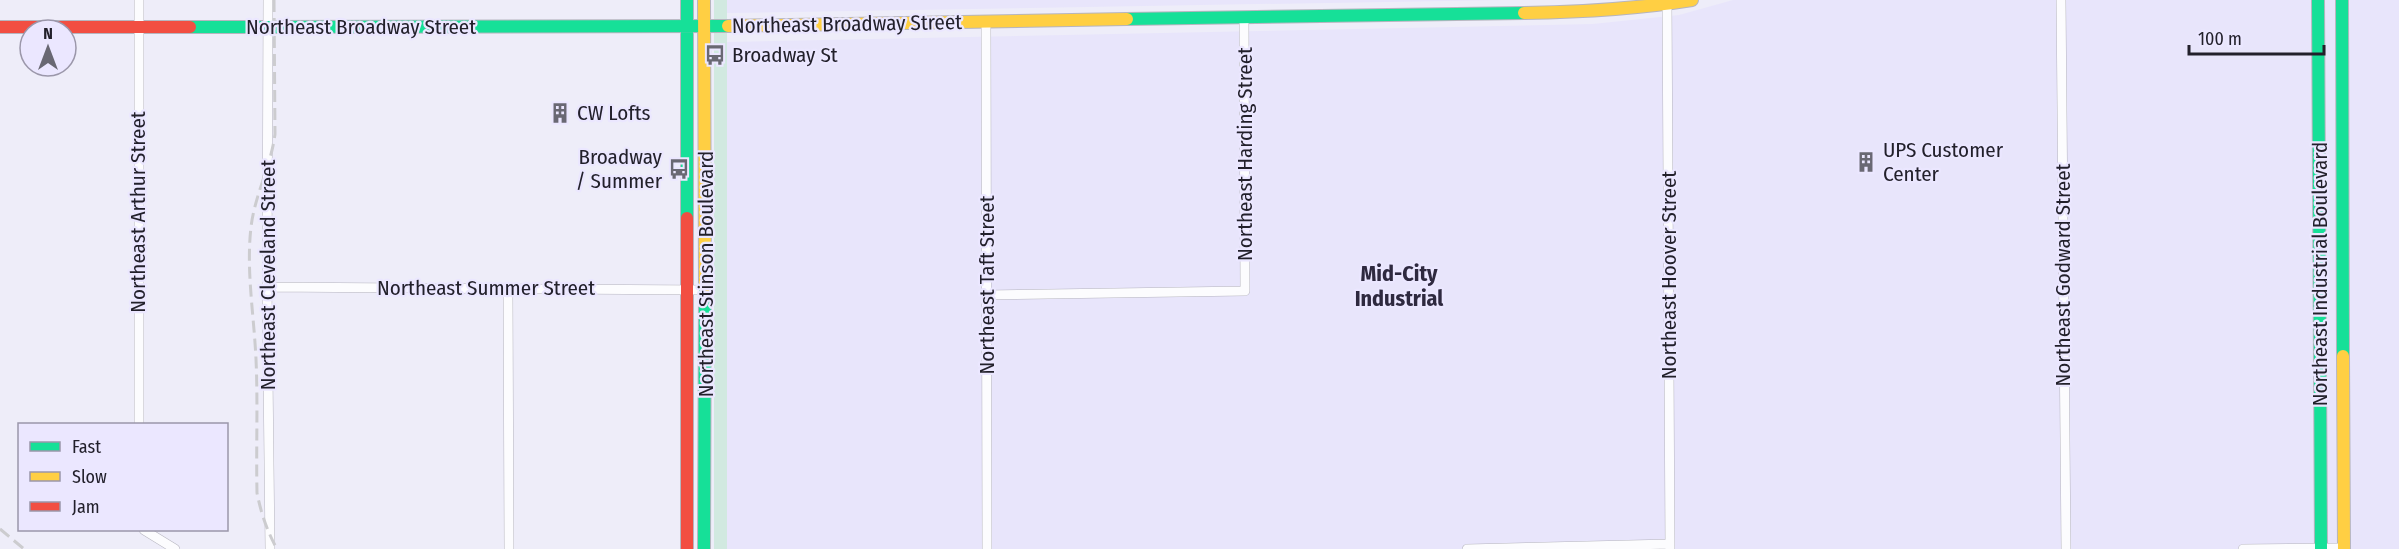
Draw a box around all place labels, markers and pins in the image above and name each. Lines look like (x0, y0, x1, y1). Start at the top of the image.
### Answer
place label: Broadway St (732, 42, 838, 68)
bus stop icon: Broadway St (703, 43, 727, 67)
place label: CW Lofts (577, 100, 651, 126)
building icon: CW Lofts (548, 101, 572, 125)
place label: UPS Customer Center (1883, 137, 2004, 187)
place label: Broadway / Summer (576, 144, 663, 194)
building icon: UPS Customer Center (1854, 150, 1878, 174)
bus stop icon: Broadway / Summer (667, 157, 691, 181)

